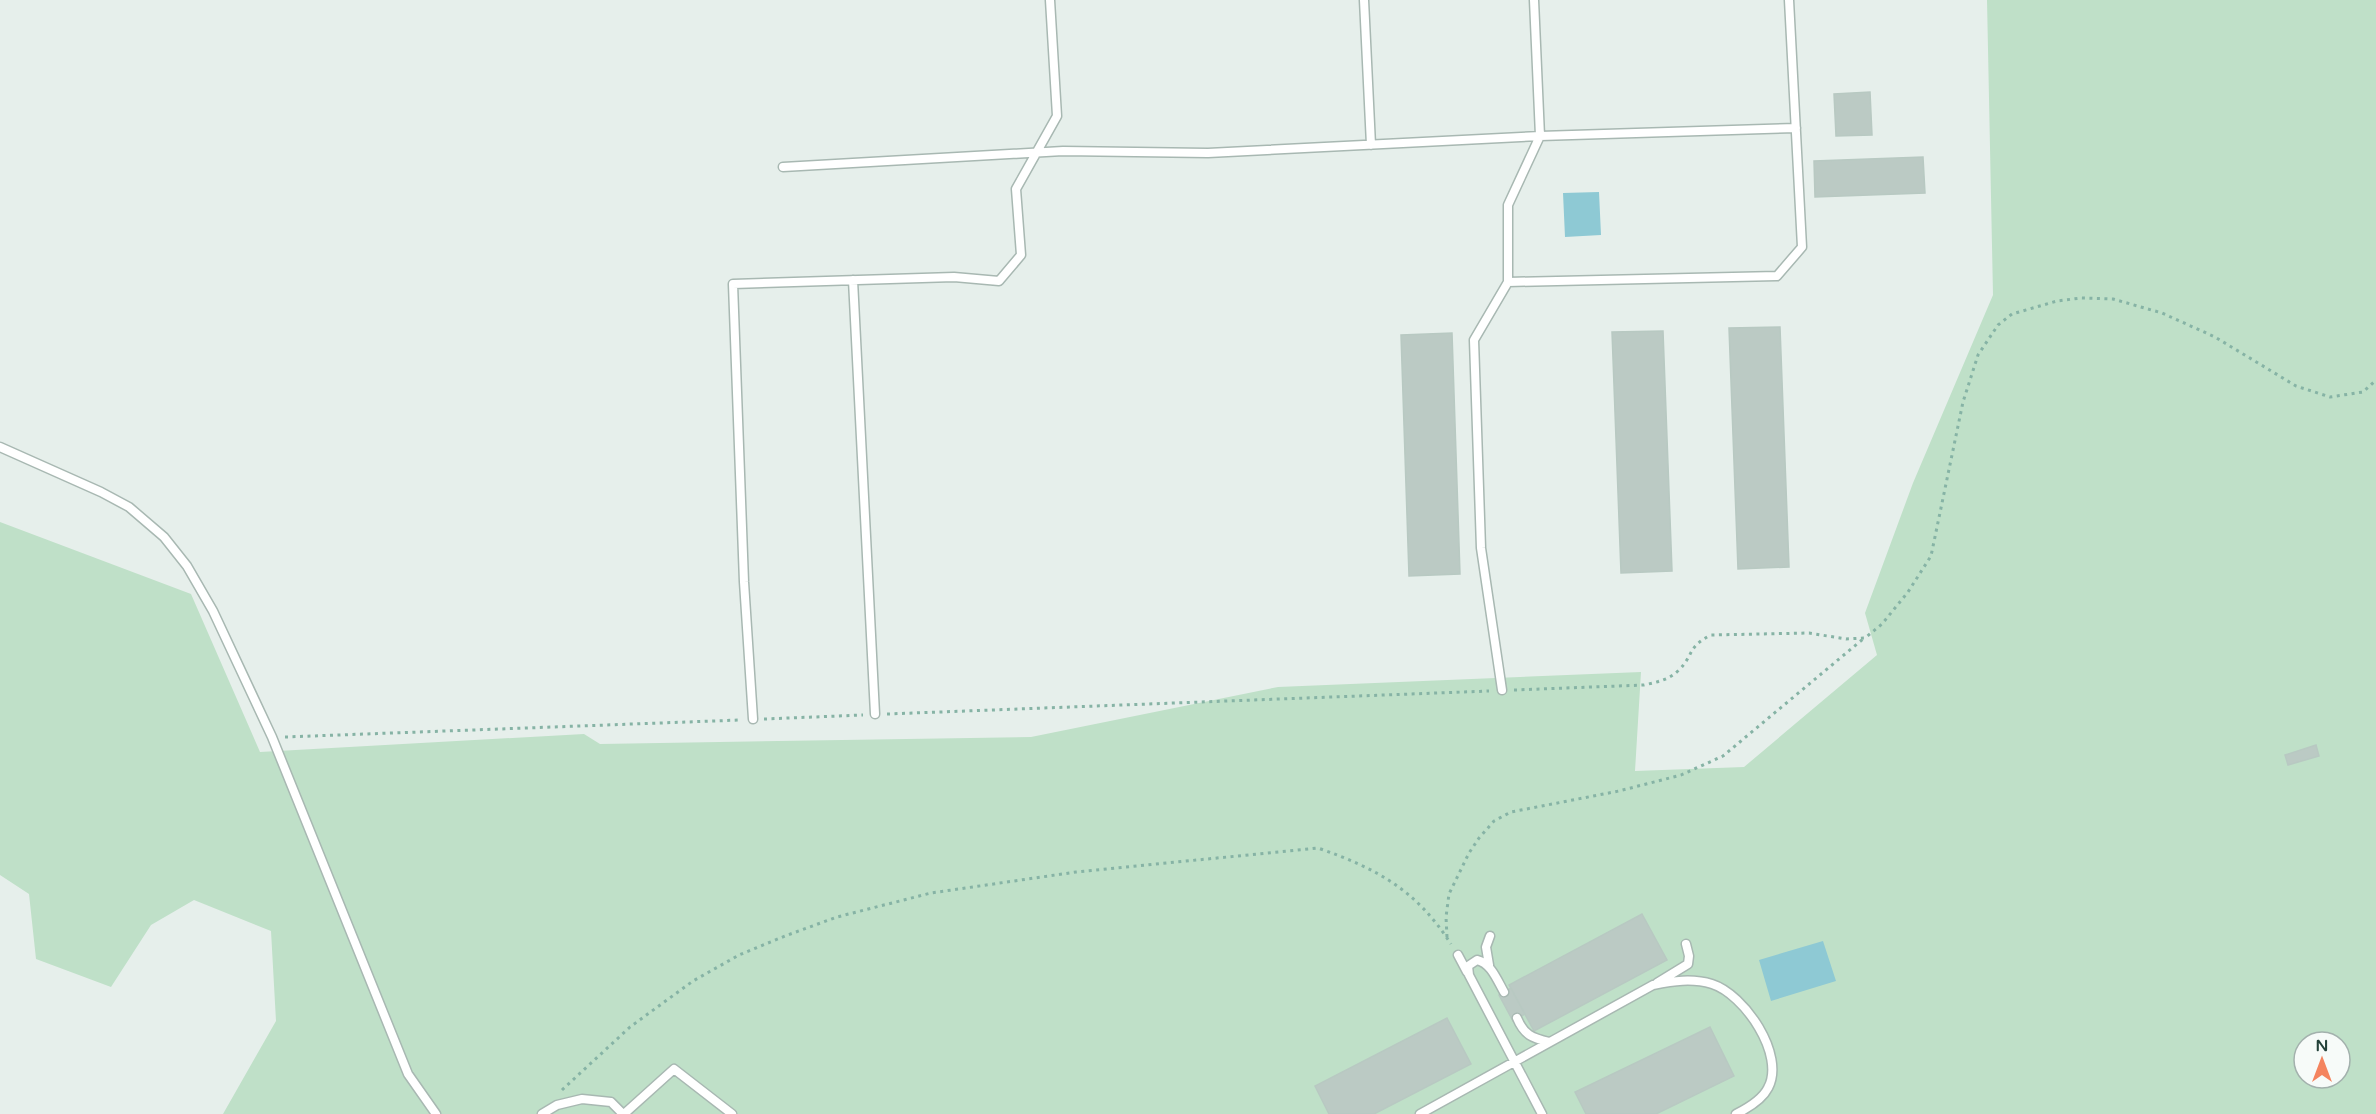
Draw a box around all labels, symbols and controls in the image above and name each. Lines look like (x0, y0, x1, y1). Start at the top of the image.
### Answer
north arrow (2292, 1030, 2352, 1090)
text: N (2316, 1036, 2328, 1056)

